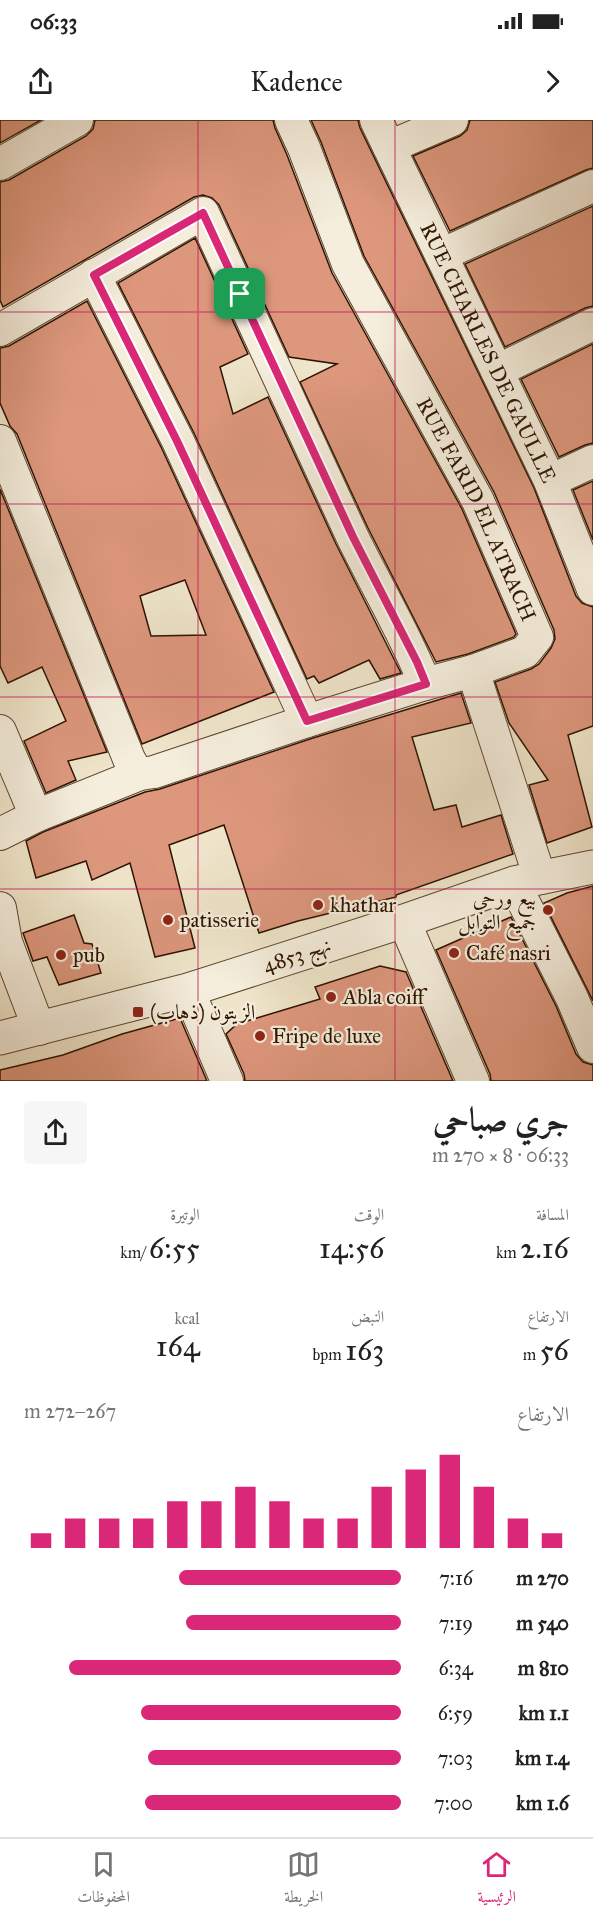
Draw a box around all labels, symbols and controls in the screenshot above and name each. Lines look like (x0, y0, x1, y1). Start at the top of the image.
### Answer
text: 06:33 (30, 8, 77, 35)
icon: share (24, 65, 57, 98)
text: Kadence (250, 65, 343, 98)
icon: forward (536, 65, 569, 98)
street label: RUE CHARLES DE GAULLE (414, 218, 562, 487)
pin (214, 268, 265, 319)
icon: arrive (223, 277, 256, 310)
street label: RUE FARID EL ATRACH (411, 393, 542, 625)
place label: بيع ورحي جميع التوابل (458, 885, 536, 941)
place label: khathar (330, 892, 396, 918)
marker: khathar (311, 898, 325, 912)
marker: بيع ورحي جميع التوابل (541, 903, 555, 917)
place label: patisserie (179, 907, 259, 933)
marker: patisserie (161, 913, 175, 927)
street label: نهج 4853 (260, 932, 336, 984)
place label: Café nasri (466, 940, 551, 966)
place label: pub (72, 942, 105, 968)
marker: Café nasri (447, 946, 461, 960)
marker: pub (54, 948, 68, 962)
place label: Abla coiff (342, 984, 428, 1010)
marker: Abla coiff (324, 990, 338, 1004)
place label: الزيتون (ذهاب) (150, 999, 255, 1025)
marker: الزيتون (ذهاب) (131, 1005, 145, 1019)
place label: Fripe de luxe (272, 1023, 381, 1049)
marker: Fripe de luxe (253, 1029, 267, 1043)
text: جري صباحي (433, 1100, 569, 1140)
button: share (24, 1101, 87, 1164)
text: 06:33 · 8 × 270 m (432, 1143, 569, 1167)
text: الوتيرة (170, 1205, 200, 1224)
text: الوقت (354, 1205, 384, 1224)
text: المسافة (536, 1205, 569, 1224)
text: 6:55 (149, 1230, 200, 1266)
text: 14:56 (319, 1230, 384, 1266)
text: 2.16 (520, 1230, 569, 1266)
text: /km (120, 1243, 149, 1262)
text: km (496, 1243, 520, 1262)
text: النبض (351, 1307, 384, 1326)
text: الارتفاع (527, 1307, 569, 1326)
text: kcal (175, 1309, 200, 1328)
text: 164 (156, 1328, 200, 1364)
text: 163 (345, 1332, 384, 1368)
text: 56 (540, 1332, 569, 1368)
text: bpm (313, 1345, 345, 1364)
text: m (523, 1345, 540, 1364)
text: 267–272 m (24, 1399, 116, 1423)
text: الارتفاع (517, 1402, 569, 1426)
text: 7:16 (439, 1566, 473, 1590)
text: 270 m (516, 1566, 569, 1590)
text: 7:19 (439, 1611, 473, 1635)
text: 540 m (516, 1611, 569, 1635)
text: 6:34 (439, 1656, 473, 1680)
text: 810 m (518, 1656, 569, 1680)
text: 6:59 (438, 1701, 473, 1725)
text: 1.1 km (519, 1701, 569, 1725)
text: 7:03 (438, 1746, 473, 1770)
text: 1.4 km (515, 1746, 569, 1770)
text: 7:00 (434, 1791, 473, 1815)
text: 1.6 km (516, 1791, 569, 1815)
tab: المحفوظات (77, 1848, 130, 1912)
tab: الخريطة (284, 1848, 323, 1912)
tab: الرئيسية (477, 1848, 516, 1912)

